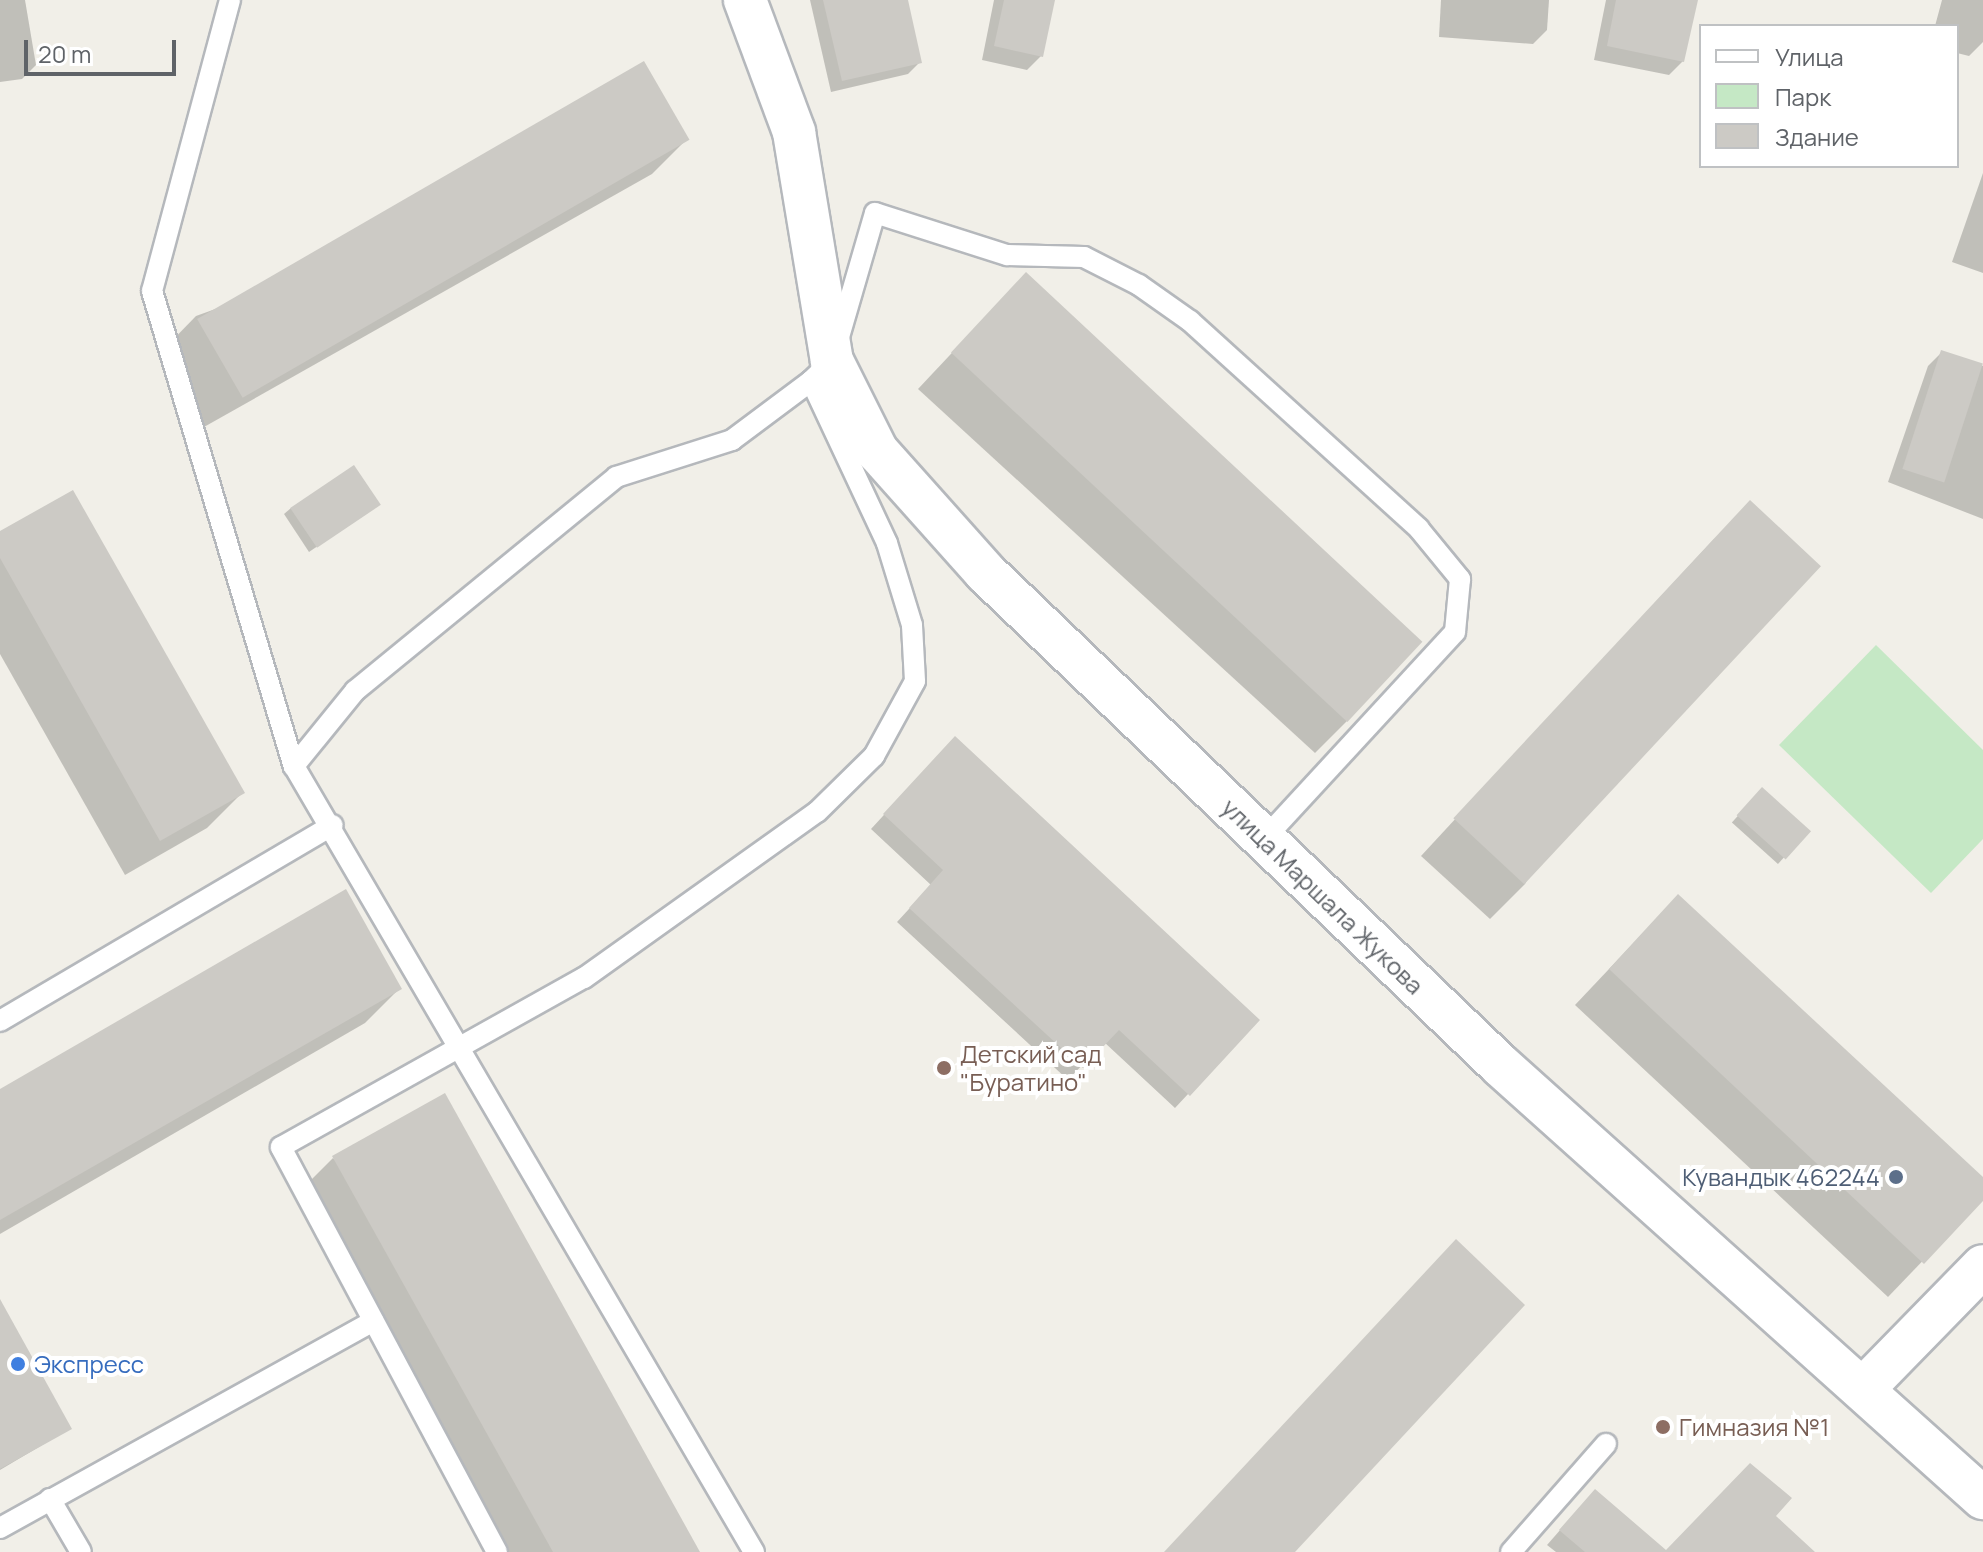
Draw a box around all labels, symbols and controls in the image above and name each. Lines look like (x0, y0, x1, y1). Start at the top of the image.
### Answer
scale bar (28, 24, 180, 74)
legend (1699, 24, 1959, 168)
text: 20 m (38, 37, 91, 70)
text: Улица (1775, 40, 1844, 73)
text: Парк (1775, 80, 1831, 113)
text: Здание (1775, 120, 1859, 153)
street label: улица Маршала Жукова (1216, 792, 1430, 1000)
place label: Детский сад "Буратино" (960, 1040, 1102, 1096)
marker: Детский сад "Буратино" (935, 1059, 953, 1077)
place label: Кувандык 462244 (1682, 1163, 1880, 1191)
marker: Кувандык 462244 (1887, 1168, 1905, 1186)
place label: Экспресс (34, 1350, 144, 1378)
marker: Экспресс (9, 1355, 27, 1373)
place label: Гимназия №1 (1679, 1413, 1829, 1441)
marker: Гимназия №1 (1654, 1418, 1672, 1436)

